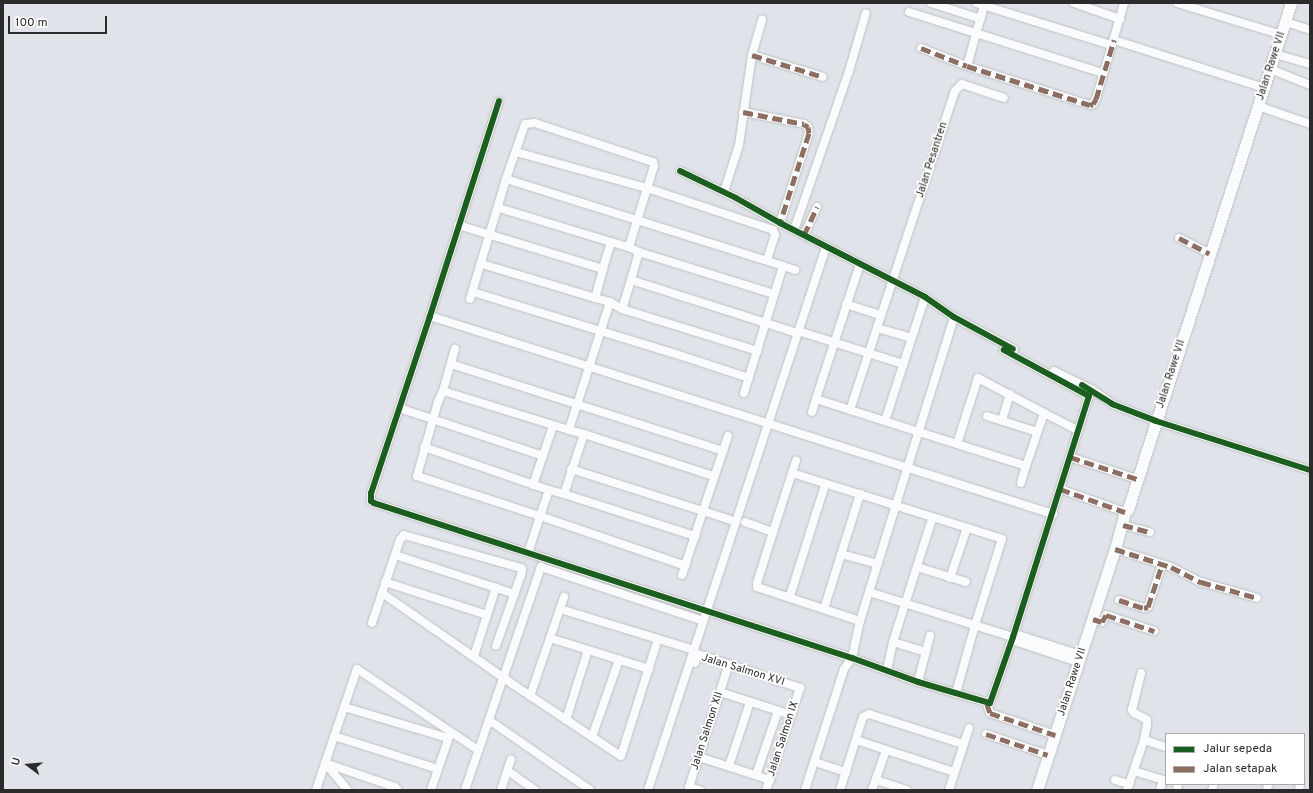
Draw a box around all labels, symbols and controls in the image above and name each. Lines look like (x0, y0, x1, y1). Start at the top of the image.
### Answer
scale bar (10, 8, 109, 34)
text: 100 m (15, 15, 48, 31)
street label: Jalan Rawe VII (1254, 30, 1288, 102)
street label: Jalan Pesantren (914, 120, 950, 200)
street label: Jalan Rawe VII (1154, 338, 1188, 410)
street label: Jalan Rawe VII (1055, 646, 1089, 718)
street label: Jalan Salmon XVI (700, 651, 786, 689)
street label: Jalan Salmon XII (688, 690, 726, 772)
street label: Jalan Salmon IX (765, 700, 801, 778)
legend (1165, 733, 1305, 785)
text: Jalur sepeda (1203, 741, 1272, 757)
north arrow (8, 745, 48, 785)
text: U (9, 756, 24, 767)
text: Jalan setapak (1203, 761, 1277, 777)

